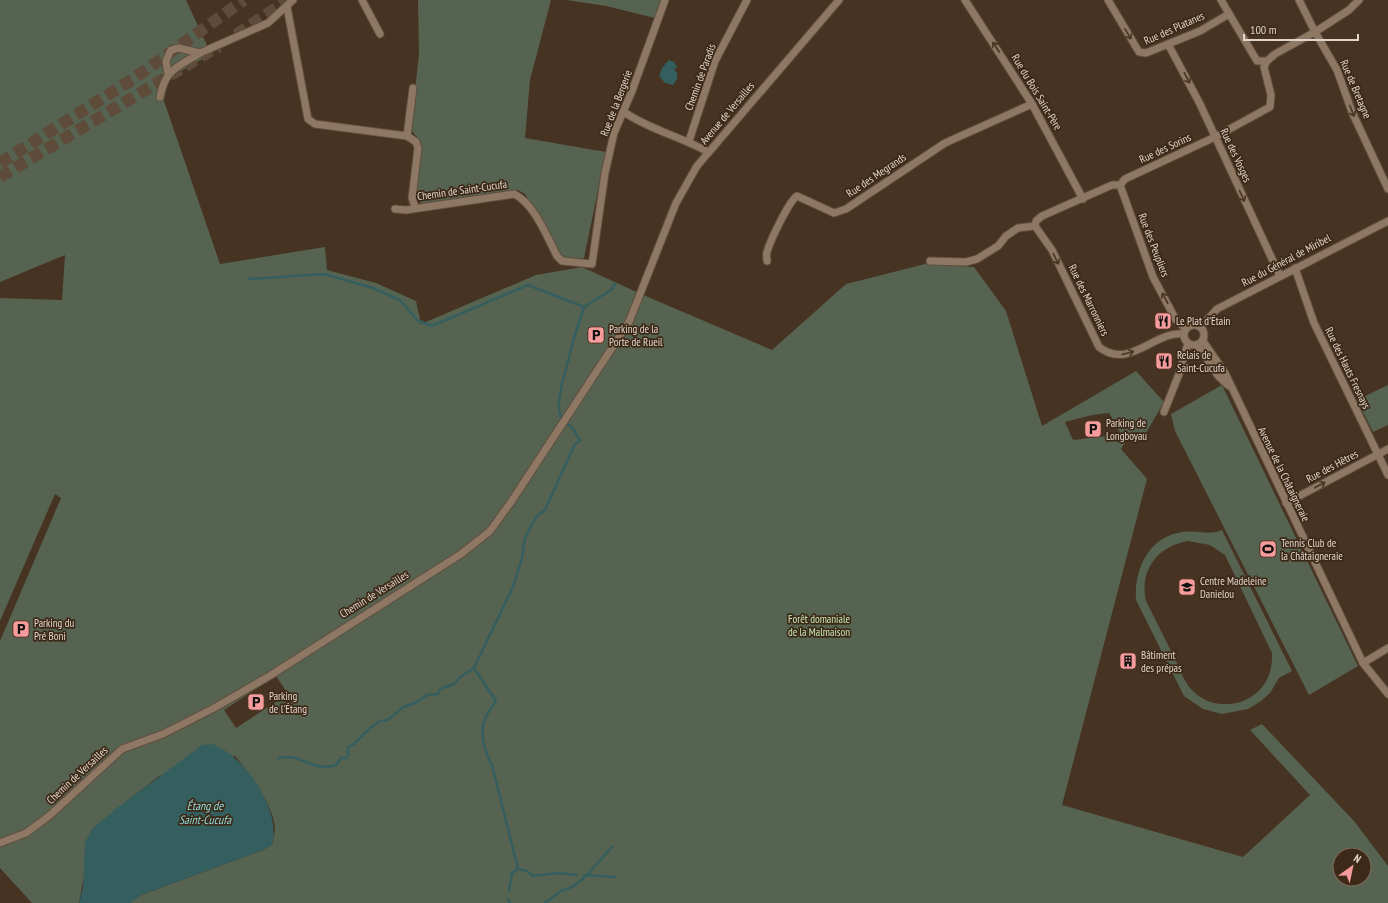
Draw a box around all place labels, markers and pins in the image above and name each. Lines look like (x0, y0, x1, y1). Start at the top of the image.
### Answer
restaurant icon: Le Plat d'Étain (1153, 311, 1173, 331)
place label: Le Plat d'Étain (1176, 314, 1231, 328)
place label: Parking de la Porte de Rueil (609, 322, 663, 349)
parking icon: Parking de la Porte de Rueil (586, 325, 606, 345)
place label: Relais de Saint-Cucufa (1177, 348, 1225, 375)
restaurant icon: Relais de Saint-Cucufa (1154, 351, 1174, 371)
place label: Parking de Longboyau (1106, 416, 1147, 443)
parking icon: Parking de Longboyau (1083, 419, 1103, 439)
place label: Tennis Club de la Châtaigneraie (1281, 536, 1343, 563)
sports icon: Tennis Club de la Châtaigneraie (1258, 539, 1278, 559)
place label: Centre Madeleine Danielou (1200, 574, 1267, 601)
school or university icon: Centre Madeleine Danielou (1177, 577, 1197, 597)
place label: Parking du Pré Boni (34, 616, 74, 643)
parking icon: Parking du Pré Boni (11, 619, 31, 639)
place label: Bâtiment des prépas (1141, 648, 1182, 675)
building icon: Bâtiment des prépas (1118, 651, 1138, 671)
place label: Parking de l'Étang (269, 689, 307, 716)
parking icon: Parking de l'Étang (246, 692, 266, 712)

